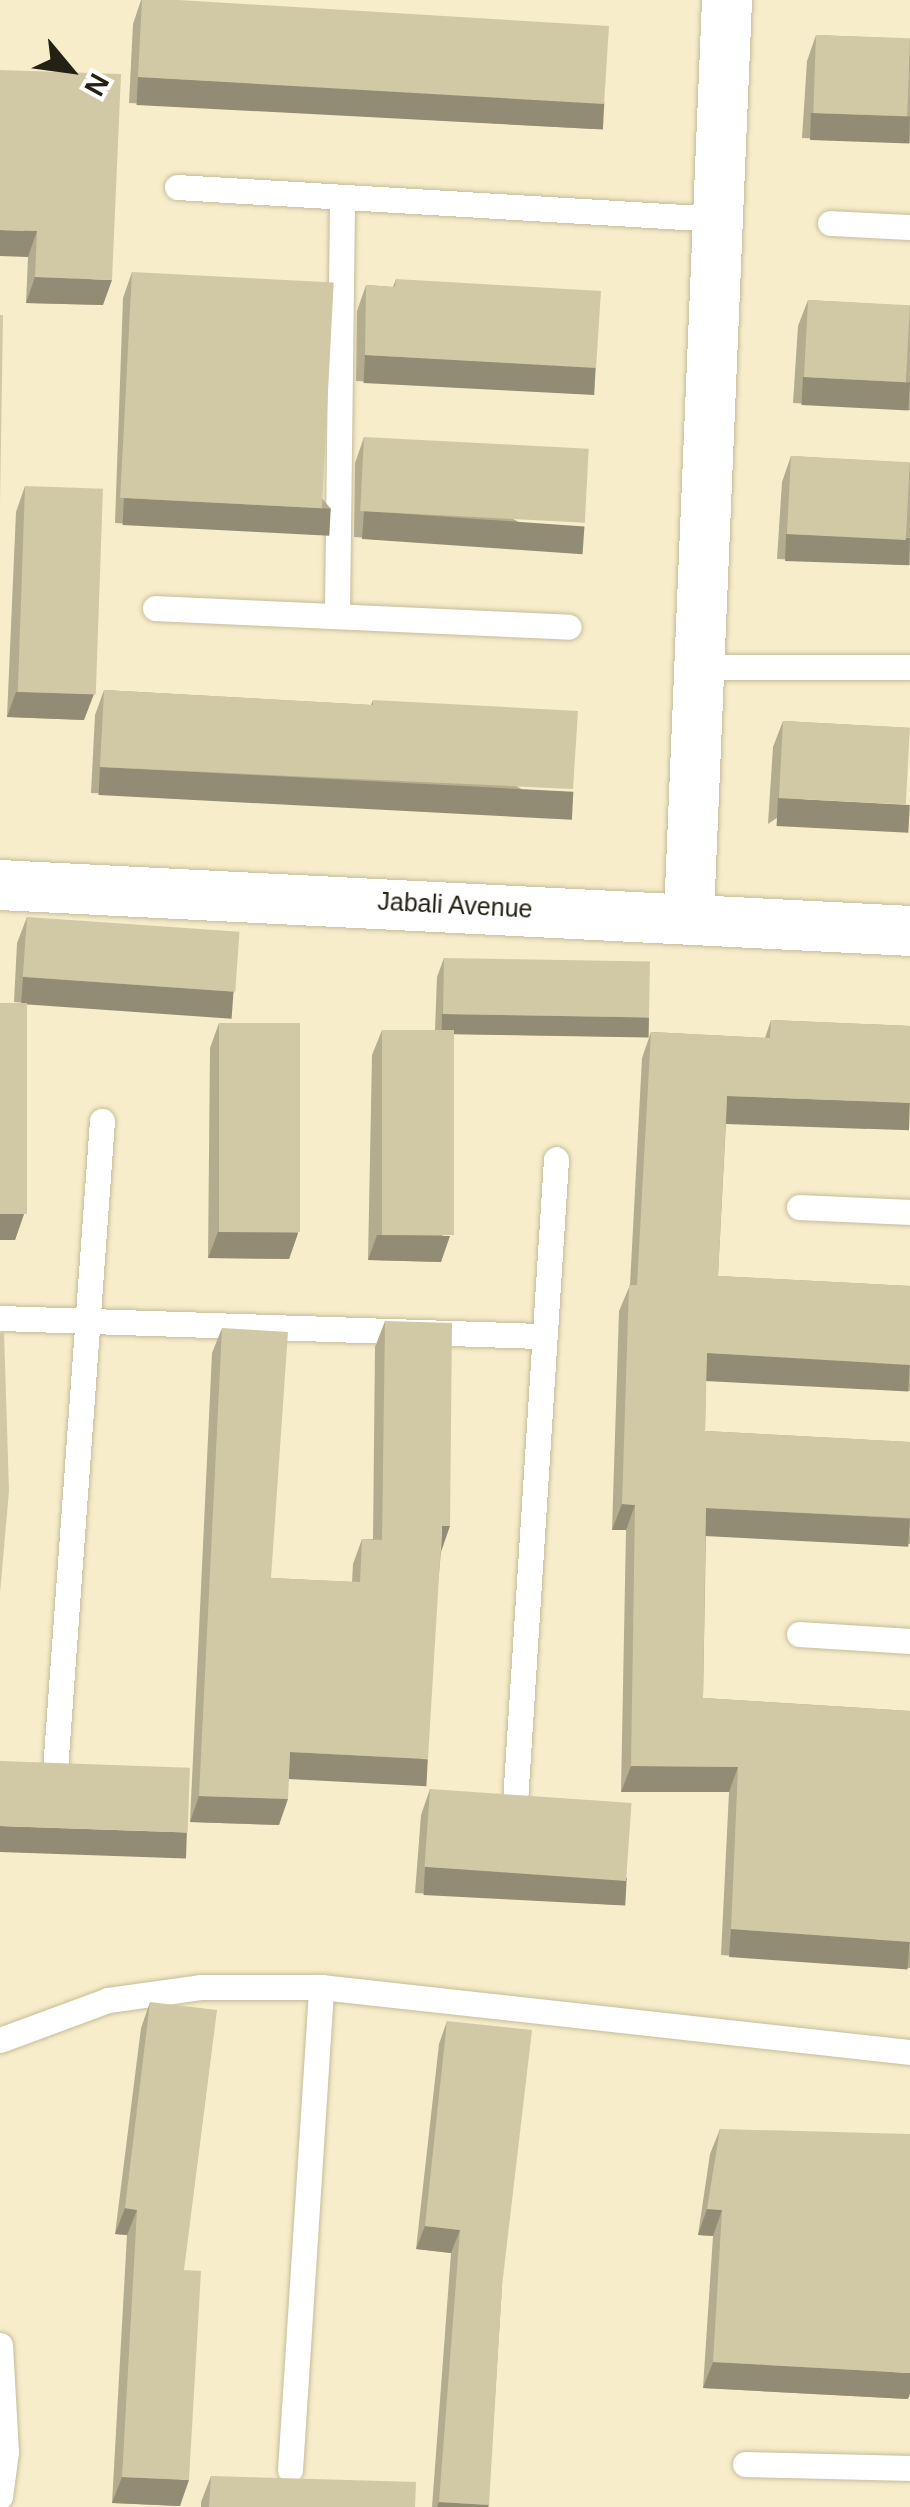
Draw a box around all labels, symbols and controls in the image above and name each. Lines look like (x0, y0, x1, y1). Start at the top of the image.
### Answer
north arrow (20, 20, 120, 120)
text: N (78, 68, 115, 101)
street label: Jabali Avenue (376, 886, 534, 924)

